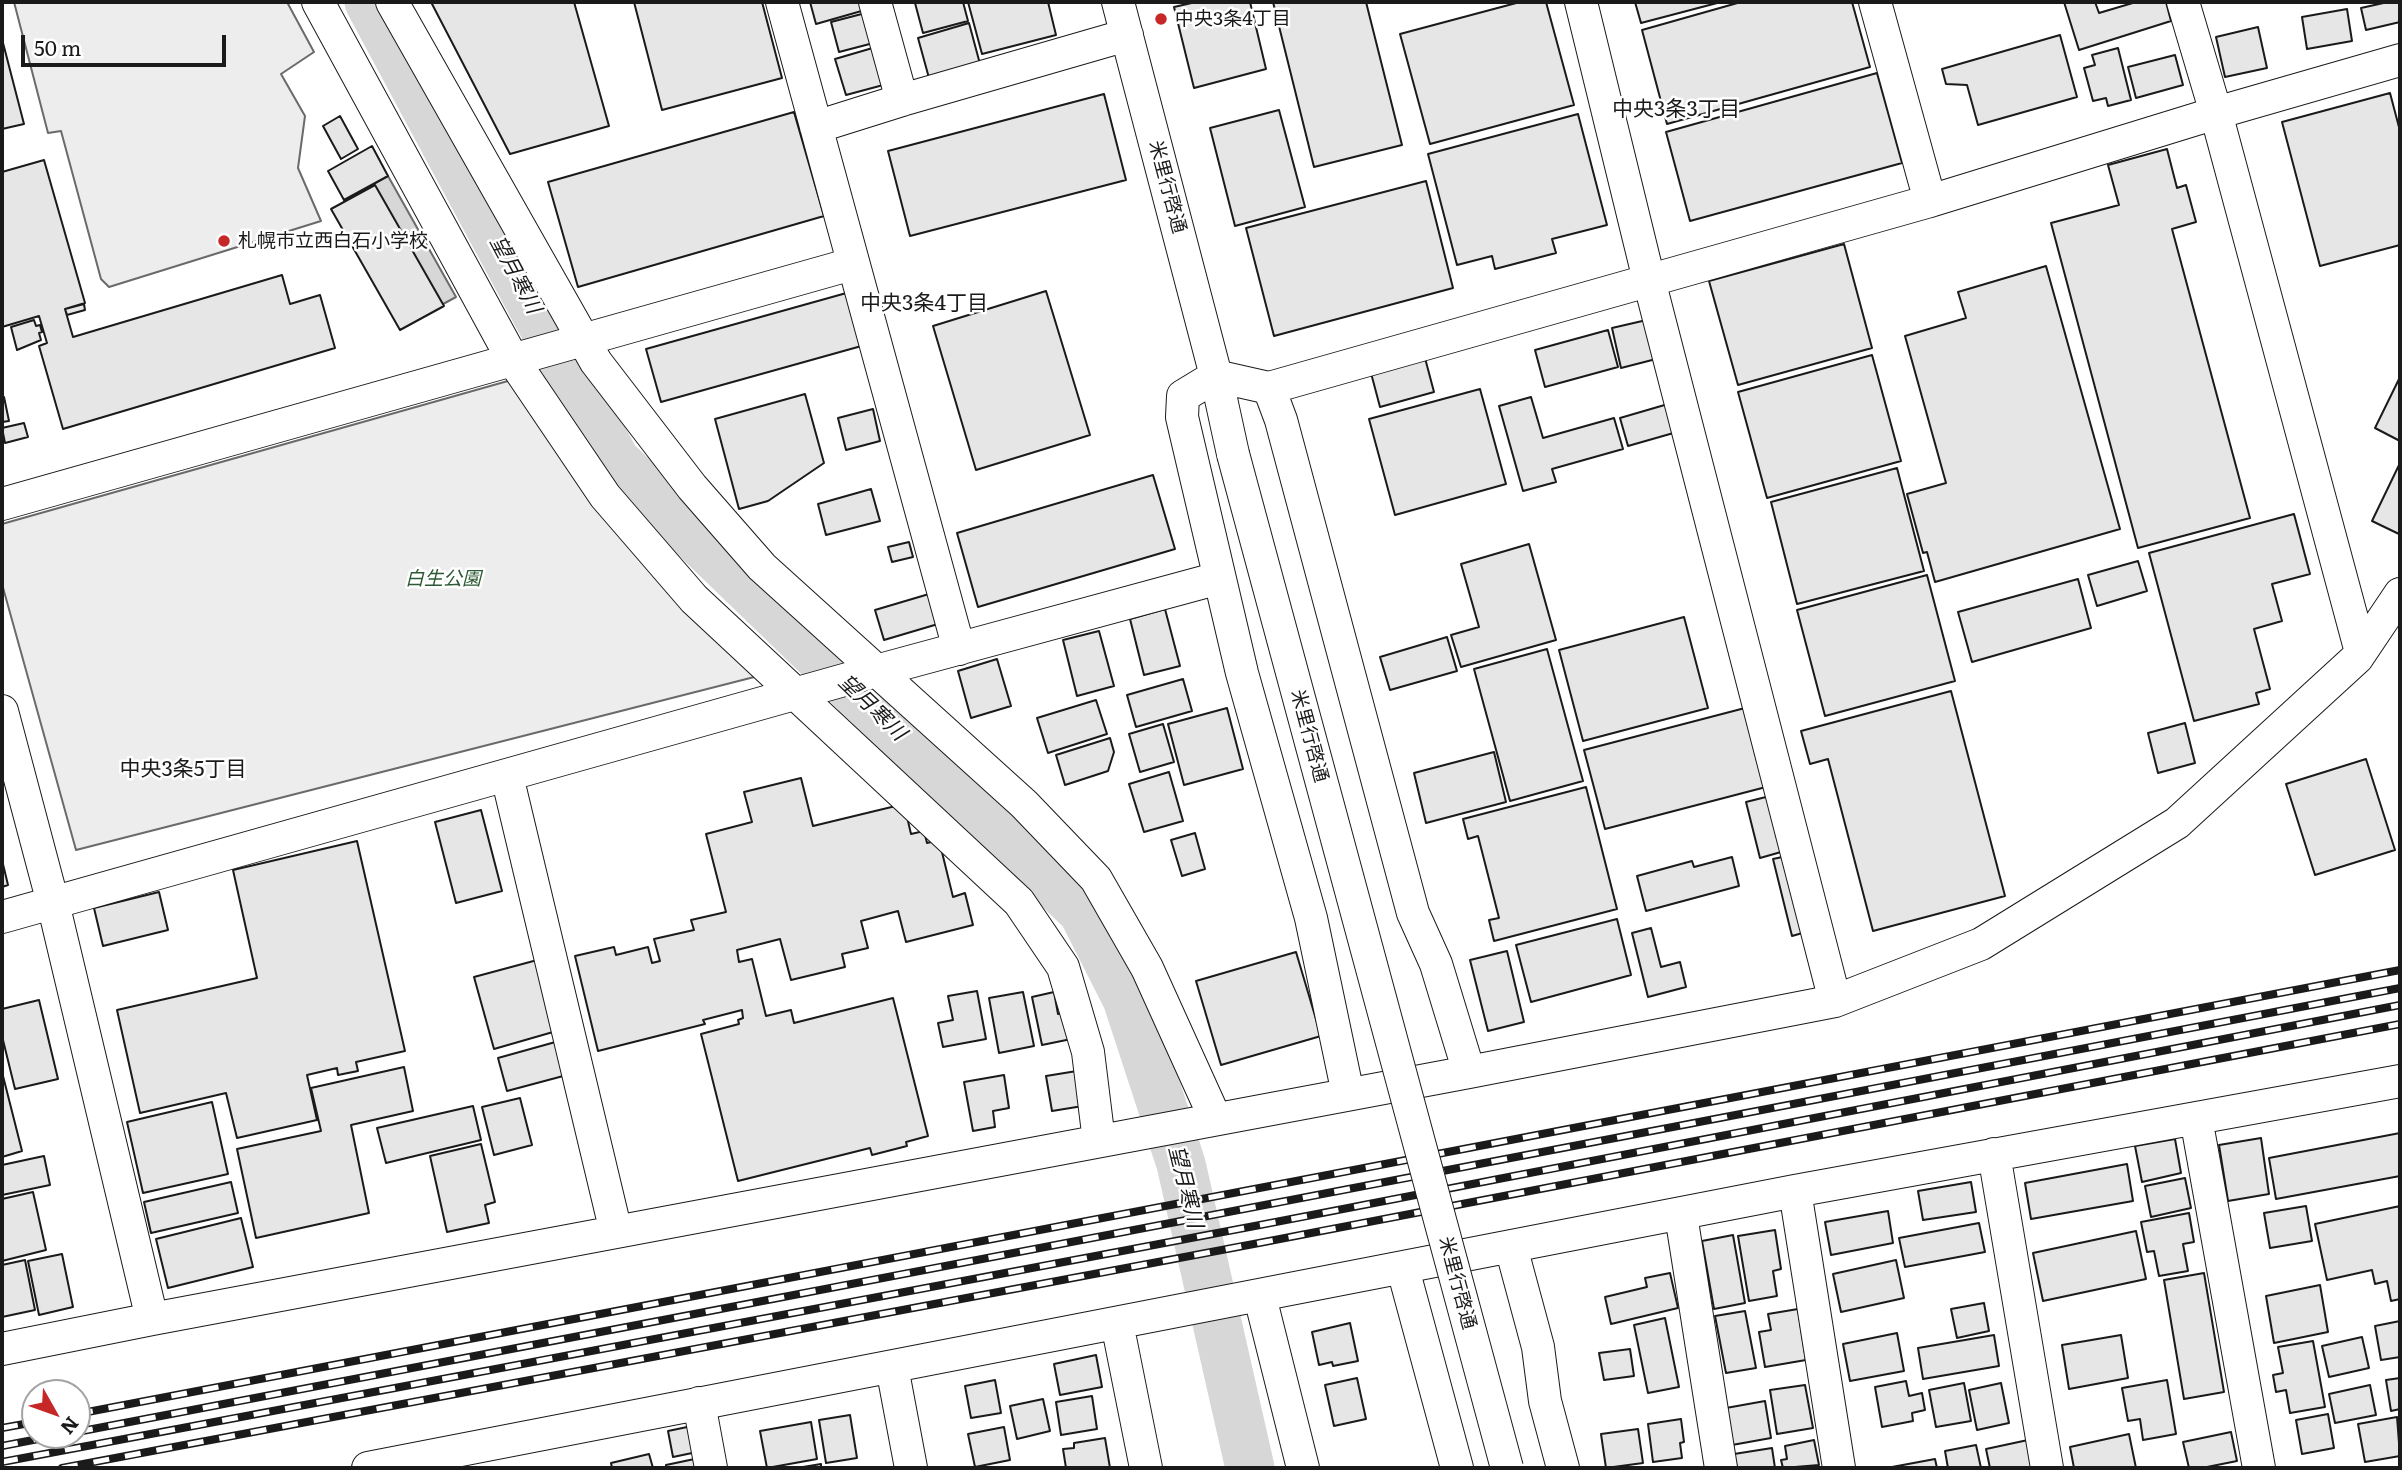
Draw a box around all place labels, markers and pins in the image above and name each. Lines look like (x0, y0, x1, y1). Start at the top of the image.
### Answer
place label: 中央3条4丁目 (1175, 8, 1291, 30)
marker: 中央3条4丁目 (1153, 11, 1169, 27)
place label: 札幌市立西白石小学校 (238, 230, 428, 252)
marker: 札幌市立西白石小学校 (216, 233, 232, 249)

